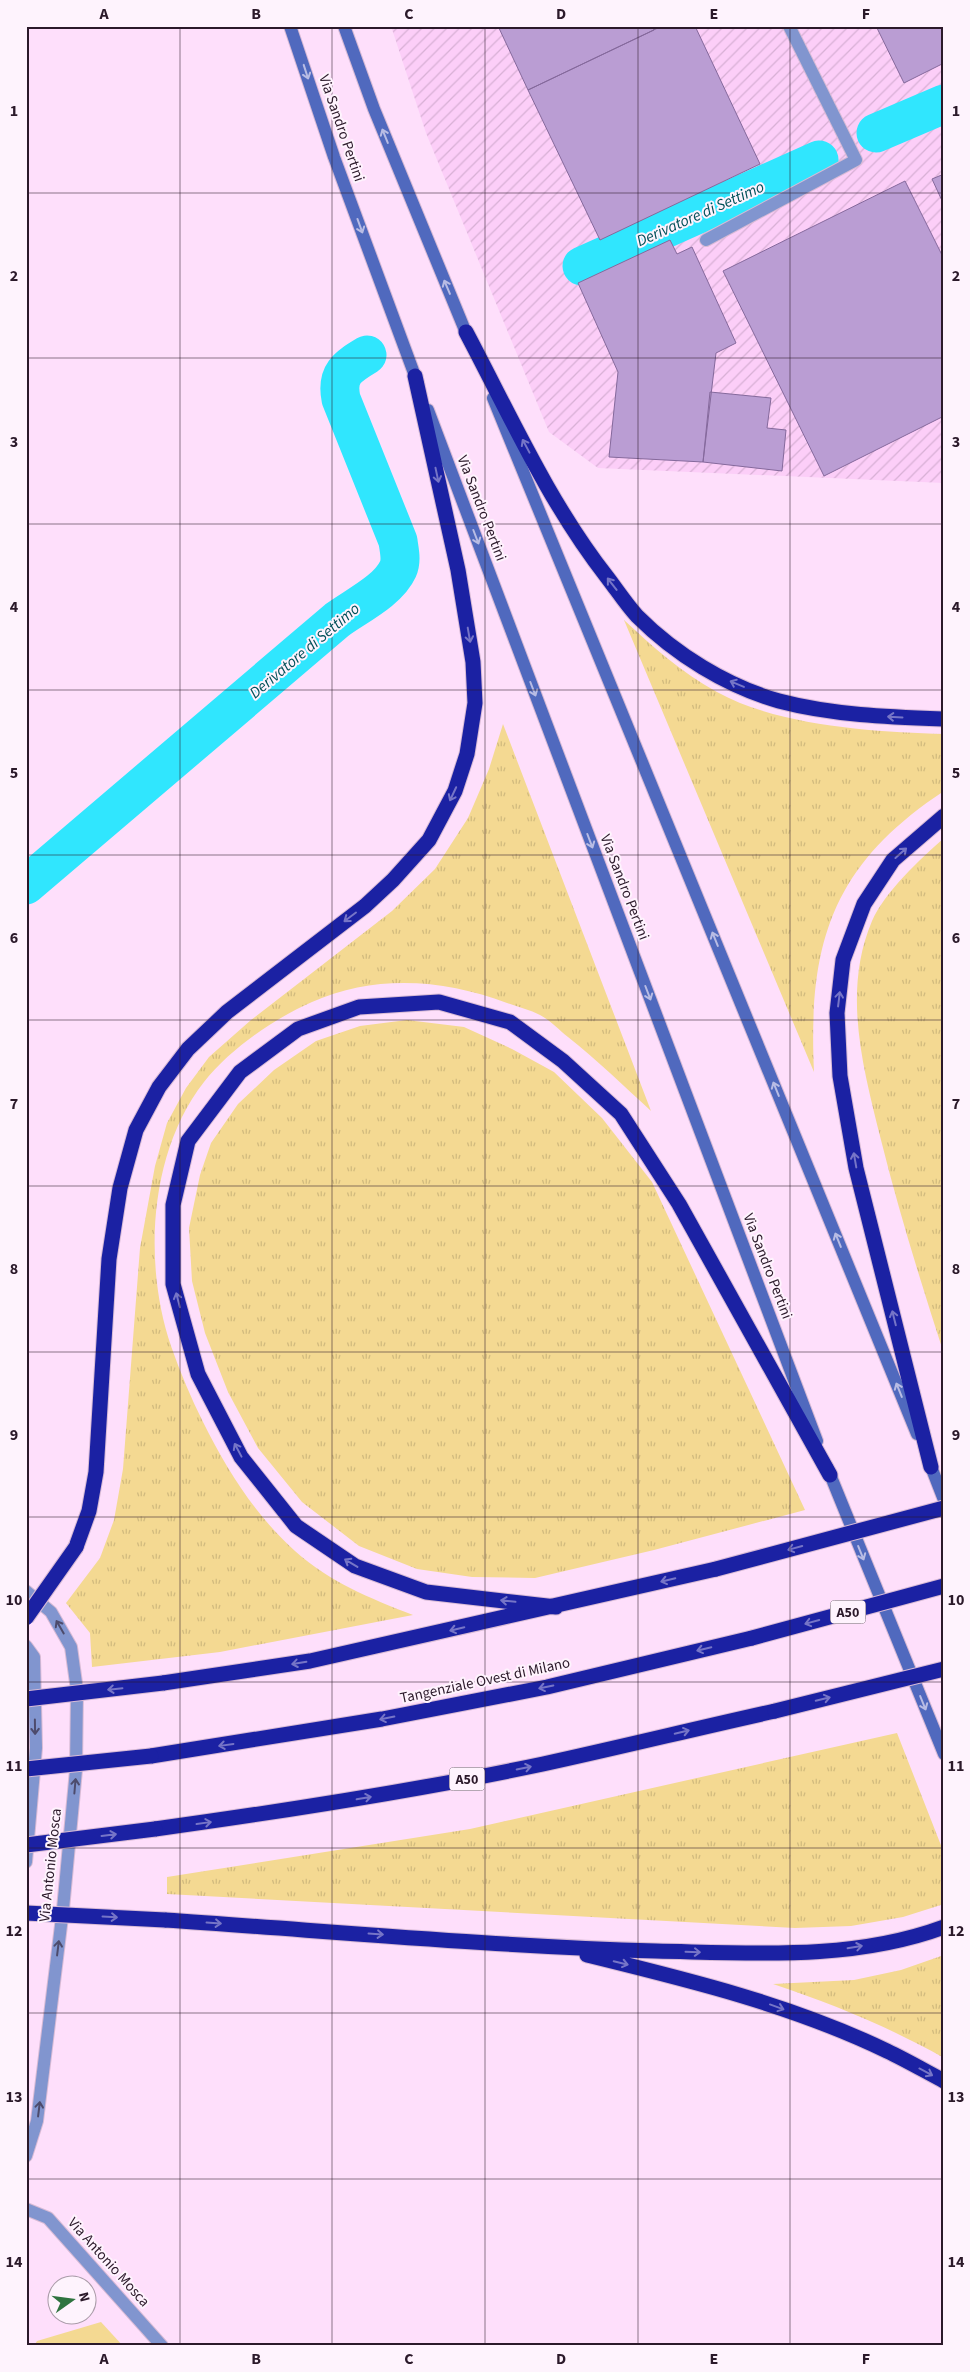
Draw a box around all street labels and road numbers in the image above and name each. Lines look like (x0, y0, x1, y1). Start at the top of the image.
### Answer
street label: Via Sandro Pertini (313, 72, 370, 184)
street label: Via Sandro Pertini (452, 452, 511, 564)
street label: Via Sandro Pertini (595, 831, 654, 943)
street label: Via Sandro Pertini (738, 1210, 797, 1322)
road number: A50 (830, 1600, 866, 1624)
street label: Tangenziale Ovest di Milano (398, 1652, 572, 1709)
road number: A50 (450, 1768, 484, 1790)
street label: Via Antonio Mosca (34, 1807, 67, 1923)
street label: Via Antonio Mosca (63, 2213, 155, 2312)

